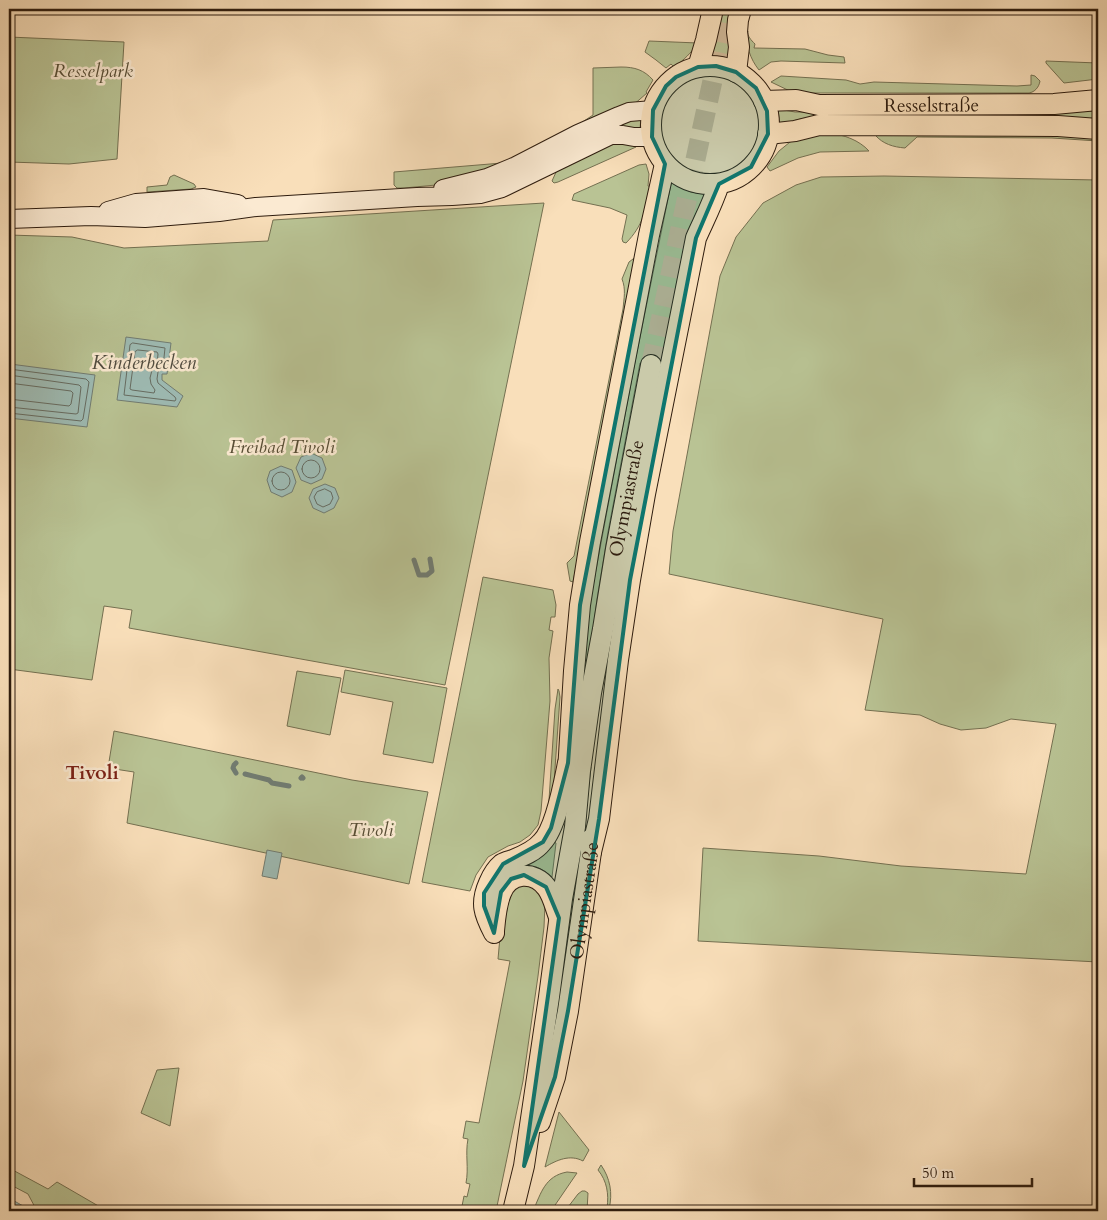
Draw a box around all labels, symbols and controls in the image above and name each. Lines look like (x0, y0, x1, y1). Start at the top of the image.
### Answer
park label: Resselpark (53, 58, 133, 84)
street label: Resselstraße (884, 92, 979, 119)
water label: Kinderbecken (92, 349, 197, 376)
park label: Freibad Tivoli (229, 434, 336, 460)
street label: Olympiastraße (603, 438, 650, 559)
district label: Tivoli (65, 759, 119, 786)
park label: Tivoli (349, 817, 394, 843)
street label: Olympiastraße (564, 842, 605, 962)
scale bar (914, 1155, 1032, 1187)
text: 50 m (922, 1163, 954, 1183)

